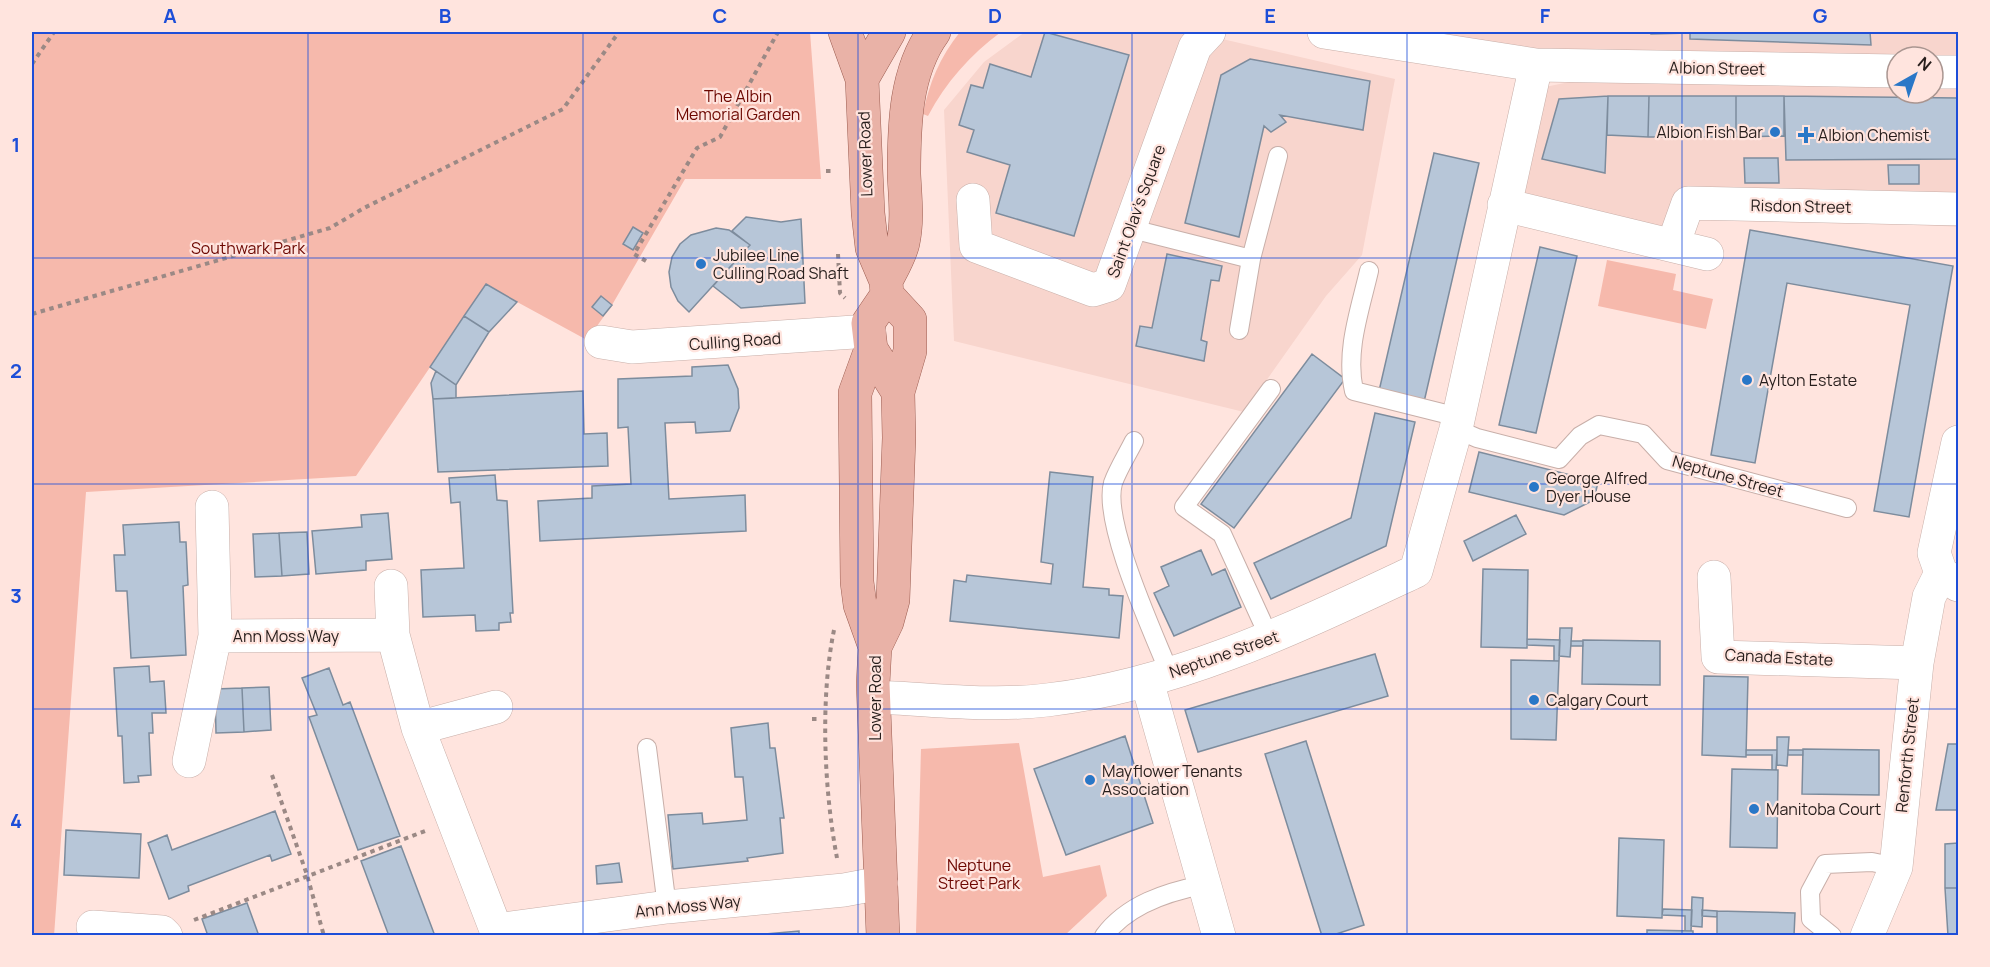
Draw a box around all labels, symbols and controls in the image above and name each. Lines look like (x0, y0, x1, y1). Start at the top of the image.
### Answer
text: A (163, 2, 177, 29)
text: B (439, 2, 452, 29)
text: C (713, 2, 727, 29)
text: D (988, 2, 1002, 29)
text: E (1264, 2, 1276, 29)
text: F (1540, 2, 1551, 29)
text: G (1813, 2, 1828, 29)
north arrow (1885, 45, 1945, 105)
text: N (1913, 51, 1936, 76)
street label: Albion Street (1669, 56, 1765, 80)
park label: The Albin Memorial Garden (676, 85, 800, 125)
street label: Lower Road (853, 111, 877, 197)
place label: Albion Fish Bar (1656, 121, 1763, 143)
place label: Albion Chemist (1818, 124, 1929, 146)
marker: Albion Fish Bar (1768, 125, 1782, 139)
marker: Albion Chemist (1799, 128, 1813, 142)
text: 1 (12, 131, 20, 158)
street label: Saint Olav's Square (1102, 141, 1170, 281)
street label: Risdon Street (1750, 194, 1852, 218)
park label: Southwark Park (191, 237, 306, 259)
place label: Jubilee Line Culling Road Shaft (713, 244, 849, 284)
marker: Jubilee Line Culling Road Shaft (694, 257, 708, 271)
street label: Culling Road (688, 327, 782, 355)
text: 2 (10, 357, 22, 384)
place label: Aylton Estate (1759, 369, 1857, 391)
marker: Aylton Estate (1740, 373, 1754, 387)
street label: Neptune Street (1670, 450, 1786, 502)
place label: George Alfred Dyer House (1546, 467, 1648, 507)
marker: George Alfred Dyer House (1527, 480, 1541, 494)
text: 3 (10, 582, 22, 609)
street label: Ann Moss Way (233, 625, 340, 647)
street label: Neptune Street (1166, 625, 1282, 683)
street label: Canada Estate (1724, 643, 1834, 671)
street label: Lower Road (864, 655, 886, 741)
place label: Calgary Court (1546, 689, 1648, 711)
marker: Calgary Court (1527, 693, 1541, 707)
street label: Renforth Street (1890, 696, 1924, 814)
place label: Mayflower Tenants Association (1102, 760, 1242, 800)
marker: Mayflower Tenants Association (1083, 773, 1097, 787)
place label: Manitoba Court (1766, 798, 1881, 820)
marker: Manitoba Court (1747, 802, 1761, 816)
text: 4 (10, 807, 22, 834)
park label: Neptune Street Park (938, 854, 1021, 894)
street label: Ann Moss Way (634, 889, 743, 922)

